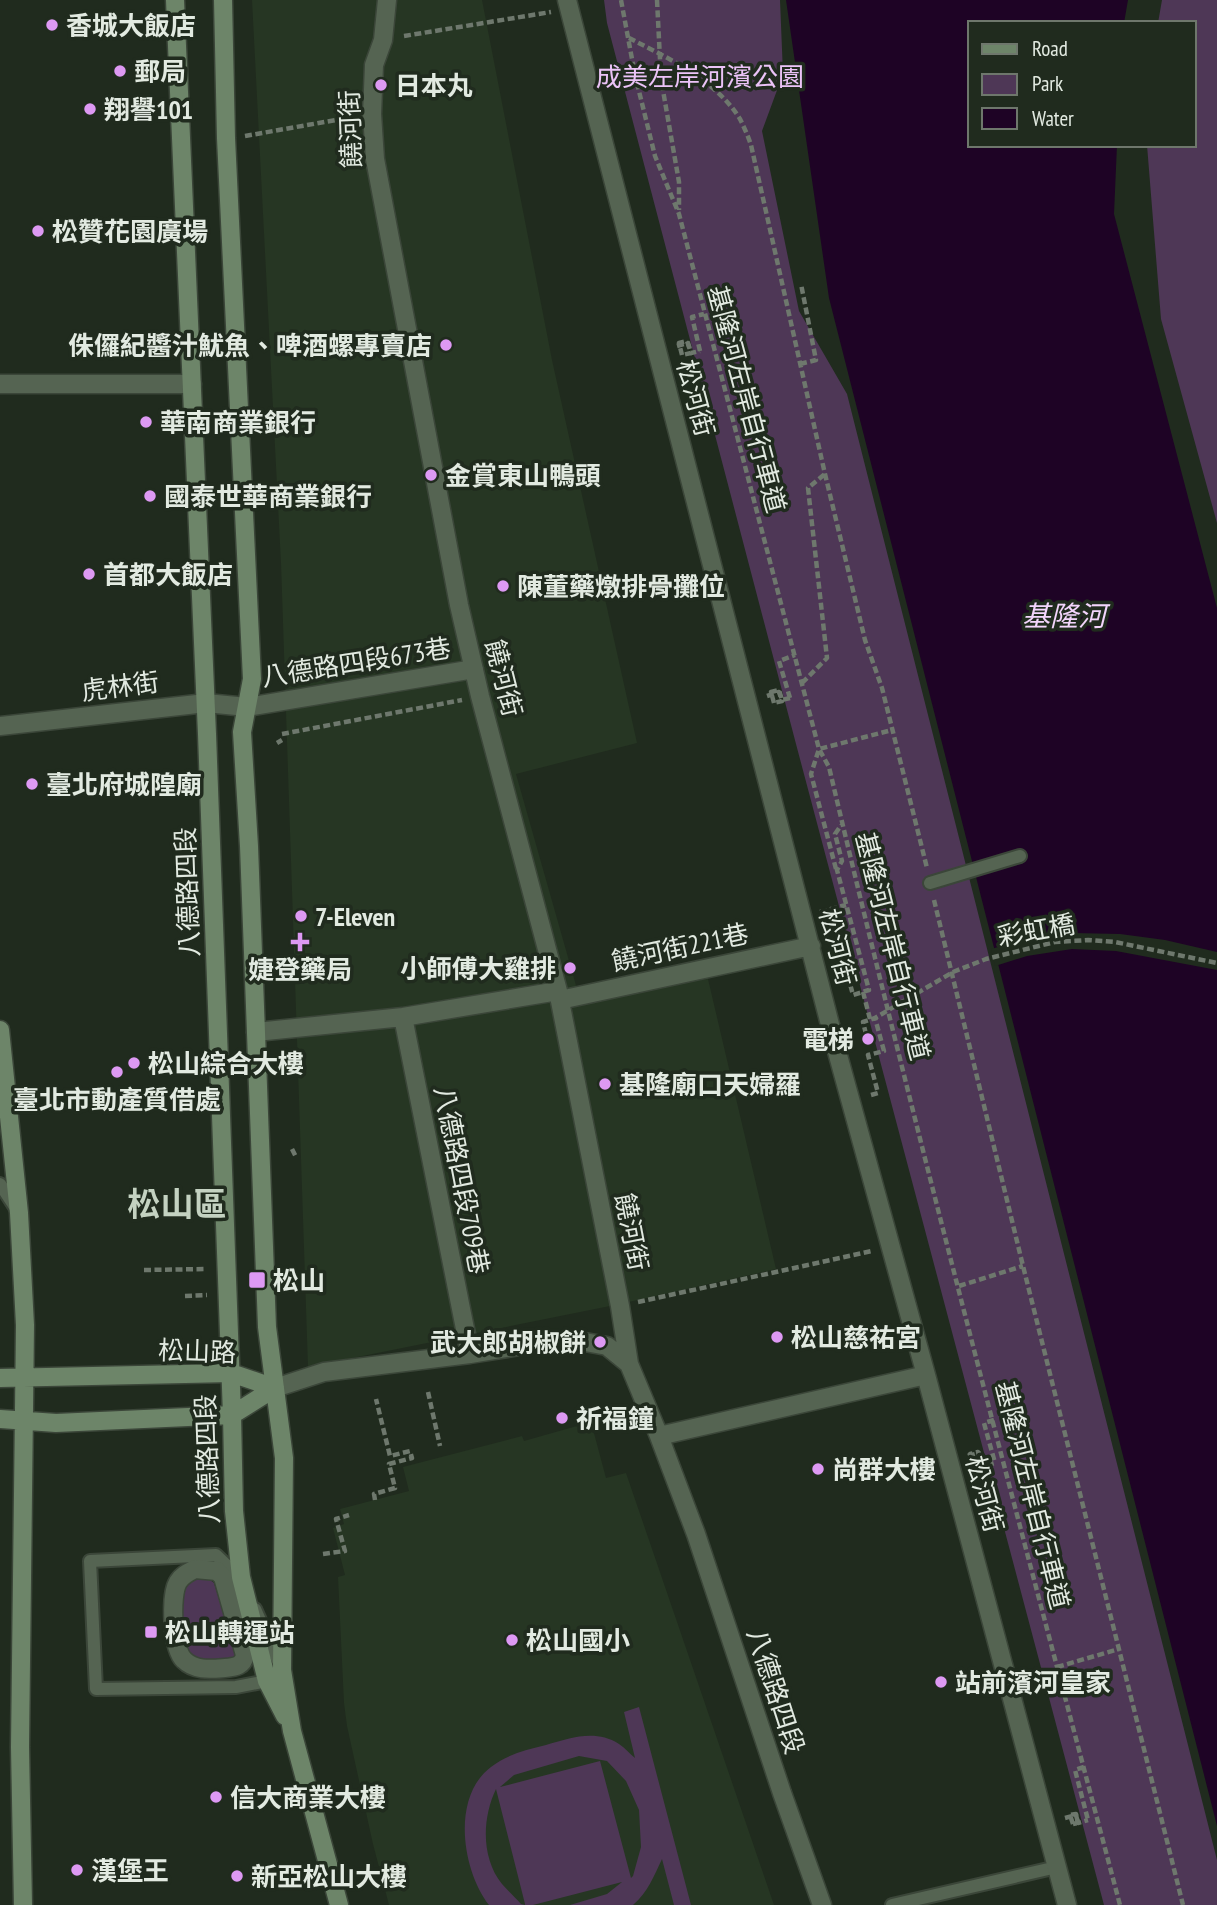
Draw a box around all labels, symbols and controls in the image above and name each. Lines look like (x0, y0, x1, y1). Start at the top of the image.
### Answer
place label: 香城大飯店 (66, 9, 196, 42)
marker: 香城大飯店 (44, 17, 60, 33)
legend (968, 21, 1196, 147)
text: Road (1032, 35, 1068, 62)
place label: 郵局 (134, 55, 186, 88)
park label: 成美左岸河濱公園 (596, 60, 804, 93)
marker: 郵局 (112, 63, 128, 79)
place label: 日本丸 (395, 69, 473, 102)
text: Park (1032, 70, 1063, 97)
marker: 日本丸 (373, 77, 389, 93)
street label: 饒河街 (332, 89, 368, 169)
place label: 翔譽101 (104, 93, 193, 126)
marker: 翔譽101 (82, 101, 98, 117)
text: Water (1032, 105, 1074, 132)
place label: 松贊花園廣場 (52, 215, 208, 248)
marker: 松贊花園廣場 (30, 223, 46, 239)
street label: 基隆河左岸自行車道 (701, 282, 793, 516)
place label: 侏儸紀醬汁魷魚、啤酒螺專賣店 (68, 329, 432, 362)
marker: 侏儸紀醬汁魷魚、啤酒螺專賣店 (438, 337, 454, 353)
street label: 松河街 (670, 356, 722, 440)
place label: 華南商業銀行 (160, 406, 316, 439)
marker: 華南商業銀行 (138, 414, 154, 430)
place label: 金賞東山鴨頭 (445, 459, 601, 492)
marker: 金賞東山鴨頭 (423, 467, 439, 483)
place label: 國泰世華商業銀行 (164, 480, 372, 513)
marker: 國泰世華商業銀行 (142, 488, 158, 504)
place label: 首都大飯店 (103, 558, 233, 591)
marker: 首都大飯店 (81, 566, 97, 582)
place label: 陳董藥燉排骨攤位 (517, 570, 725, 603)
marker: 陳董藥燉排骨攤位 (495, 578, 511, 594)
water label: 基隆河 (1022, 597, 1111, 634)
street label: 八德路四段673巷 (259, 631, 453, 693)
street label: 饒河街 (479, 636, 529, 720)
street label: 虎林街 (79, 665, 161, 707)
place label: 臺北府城隍廟 (46, 768, 202, 801)
marker: 臺北府城隍廟 (24, 776, 40, 792)
street label: 八德路四段 (168, 826, 206, 958)
street label: 基隆河左岸自行車道 (849, 828, 937, 1064)
place label: 7-Eleven (315, 900, 395, 933)
street label: 松河街 (813, 905, 863, 989)
street label: 彩虹橋 (995, 907, 1077, 953)
marker: 7-Eleven (293, 908, 309, 924)
street label: 饒河街221巷 (609, 916, 751, 978)
marker: 婕登藥局 (292, 934, 308, 950)
place label: 小師傅大雞排 (400, 952, 556, 985)
place label: 婕登藥局 (248, 953, 352, 986)
marker: 小師傅大雞排 (562, 960, 578, 976)
place label: 電梯 (802, 1023, 854, 1056)
marker: 電梯 (860, 1031, 876, 1047)
place label: 松山綜合大樓 (148, 1047, 304, 1080)
marker: 松山綜合大樓 (126, 1055, 142, 1071)
marker: 臺北市動產質借處 (109, 1064, 125, 1080)
place label: 基隆廟口天婦羅 (619, 1068, 801, 1101)
marker: 基隆廟口天婦羅 (597, 1076, 613, 1092)
place label: 臺北市動產質借處 (13, 1083, 221, 1116)
street label: 八德路四段709巷 (428, 1083, 496, 1277)
district label: 松山區 (128, 1182, 227, 1225)
street label: 饒河街 (608, 1191, 656, 1273)
place label: 松山 (273, 1264, 325, 1297)
marker: 松山 (247, 1270, 267, 1290)
place label: 松山慈祐宮 (791, 1321, 921, 1354)
place label: 武大郎胡椒餅 (430, 1326, 586, 1359)
marker: 松山慈祐宮 (769, 1329, 785, 1345)
street label: 松山路 (157, 1333, 237, 1369)
marker: 武大郎胡椒餅 (592, 1334, 608, 1350)
street label: 基隆河左岸自行車道 (989, 1377, 1077, 1613)
street label: 八德路四段 (188, 1393, 226, 1525)
place label: 祈福鐘 (576, 1402, 654, 1435)
marker: 祈福鐘 (554, 1410, 570, 1426)
street label: 松河街 (959, 1452, 1011, 1536)
place label: 尚群大樓 (832, 1453, 936, 1486)
marker: 尚群大樓 (810, 1461, 826, 1477)
place label: 松山轉運站 (165, 1616, 295, 1649)
marker: 松山轉運站 (143, 1624, 159, 1640)
place label: 松山國小 (526, 1624, 630, 1657)
street label: 八德路四段 (740, 1624, 812, 1758)
marker: 松山國小 (504, 1632, 520, 1648)
place label: 站前濱河皇家 (955, 1666, 1111, 1699)
marker: 站前濱河皇家 (933, 1674, 949, 1690)
place label: 信大商業大樓 (230, 1781, 386, 1814)
marker: 信大商業大樓 (208, 1789, 224, 1805)
place label: 漢堡王 (91, 1854, 169, 1887)
place label: 新亞松山大樓 (251, 1860, 407, 1893)
marker: 漢堡王 (69, 1862, 85, 1878)
marker: 新亞松山大樓 (229, 1868, 245, 1884)

